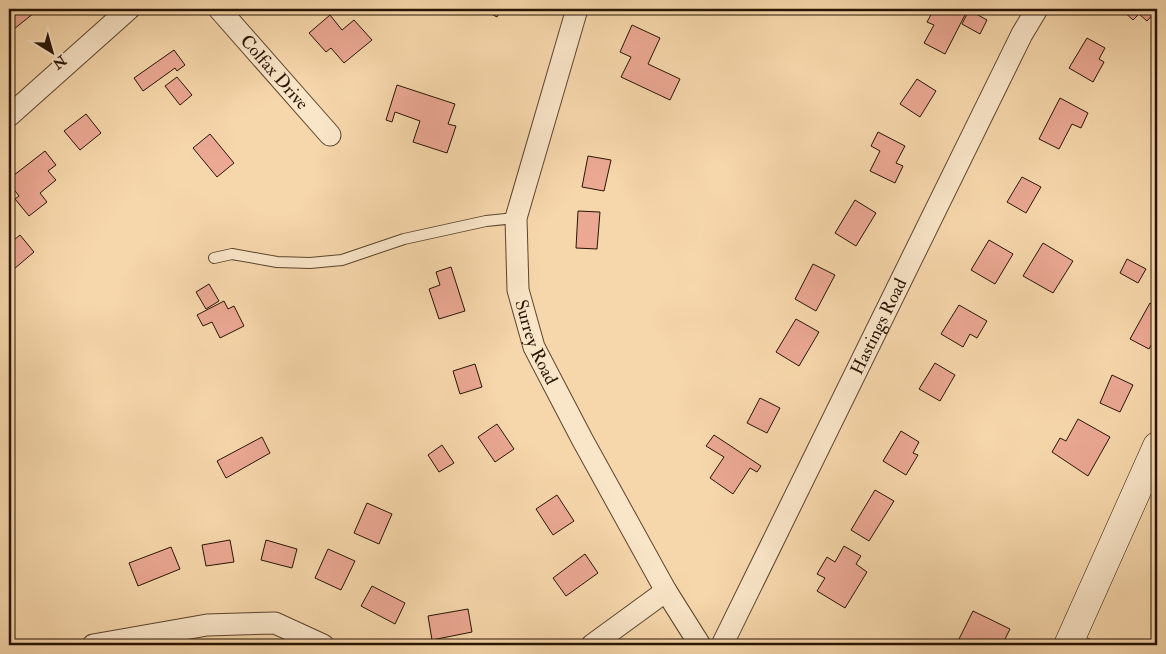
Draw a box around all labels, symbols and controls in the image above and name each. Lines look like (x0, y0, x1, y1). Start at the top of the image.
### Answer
north arrow (28, 28, 78, 78)
street label: Colfax Drive (235, 30, 314, 115)
text: N (49, 51, 70, 73)
street label: Hastings Road (845, 274, 912, 378)
street label: Surrey Road (510, 297, 563, 389)

